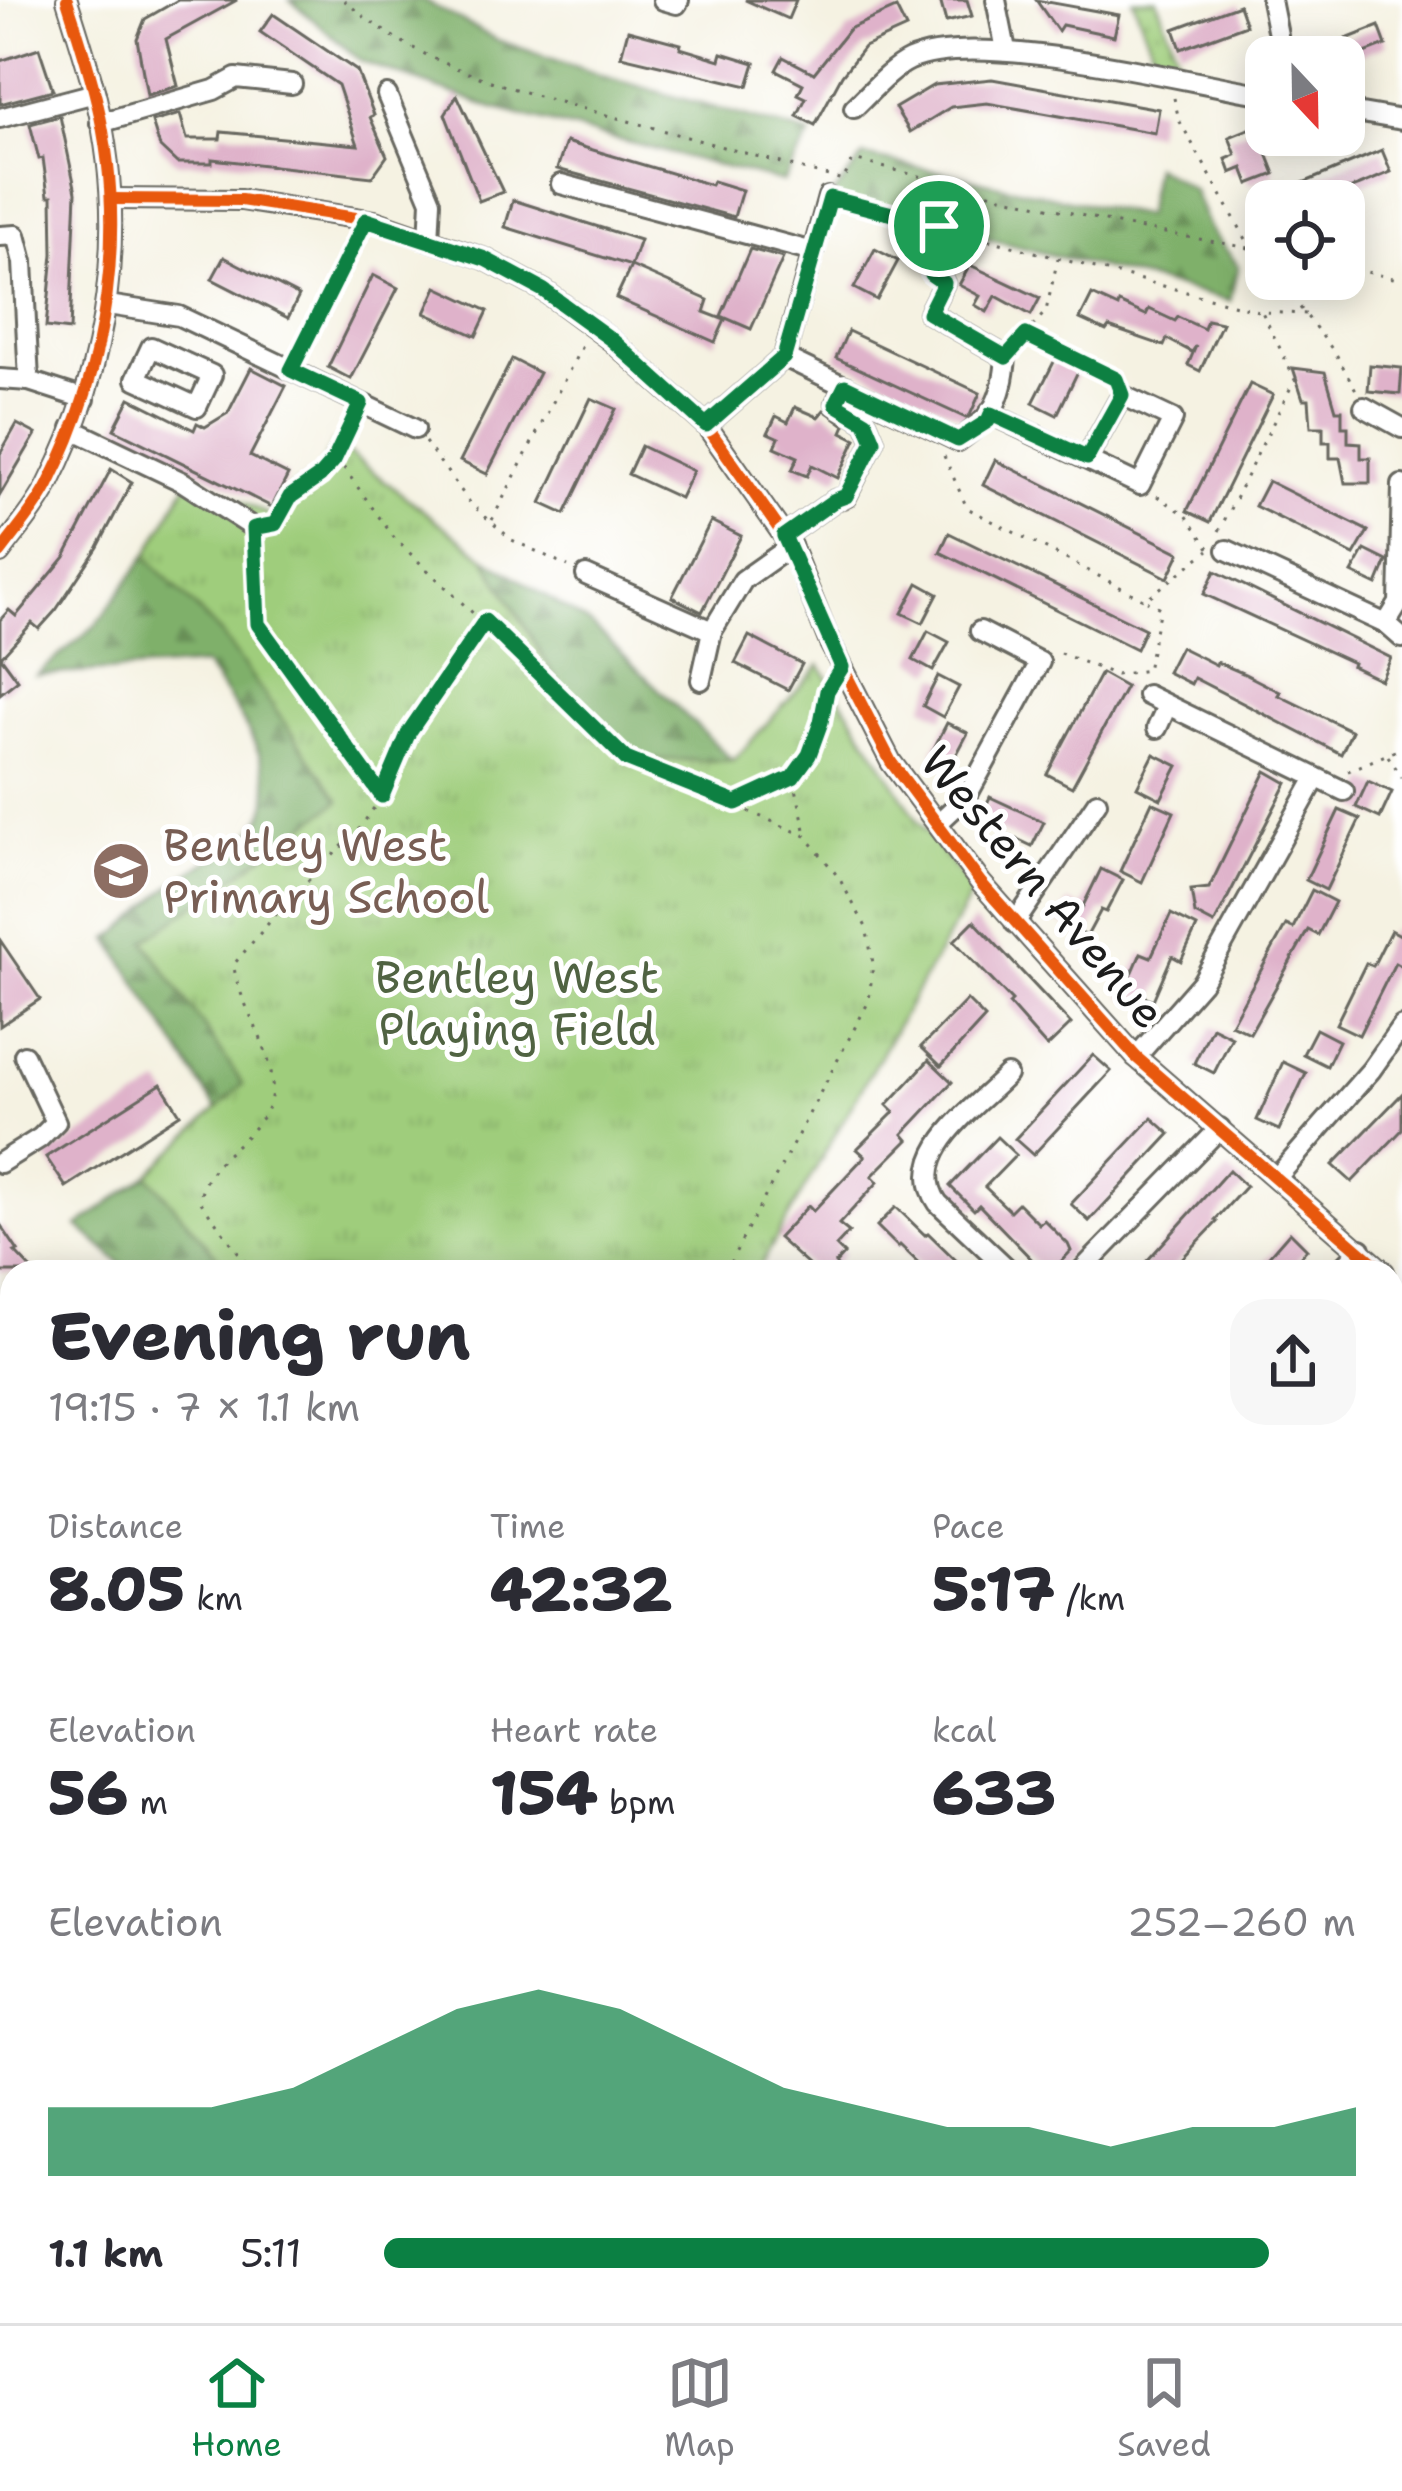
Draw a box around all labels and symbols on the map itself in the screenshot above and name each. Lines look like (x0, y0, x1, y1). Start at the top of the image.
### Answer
north arrow (1245, 36, 1365, 156)
pin (888, 175, 990, 277)
street label: Western Avenue (907, 733, 1179, 1041)
place label: Bentley West Primary School (163, 815, 489, 927)
school or university icon: Bentley West Primary School (90, 840, 152, 902)
park label: Bentley West Playing Field (375, 947, 659, 1059)

